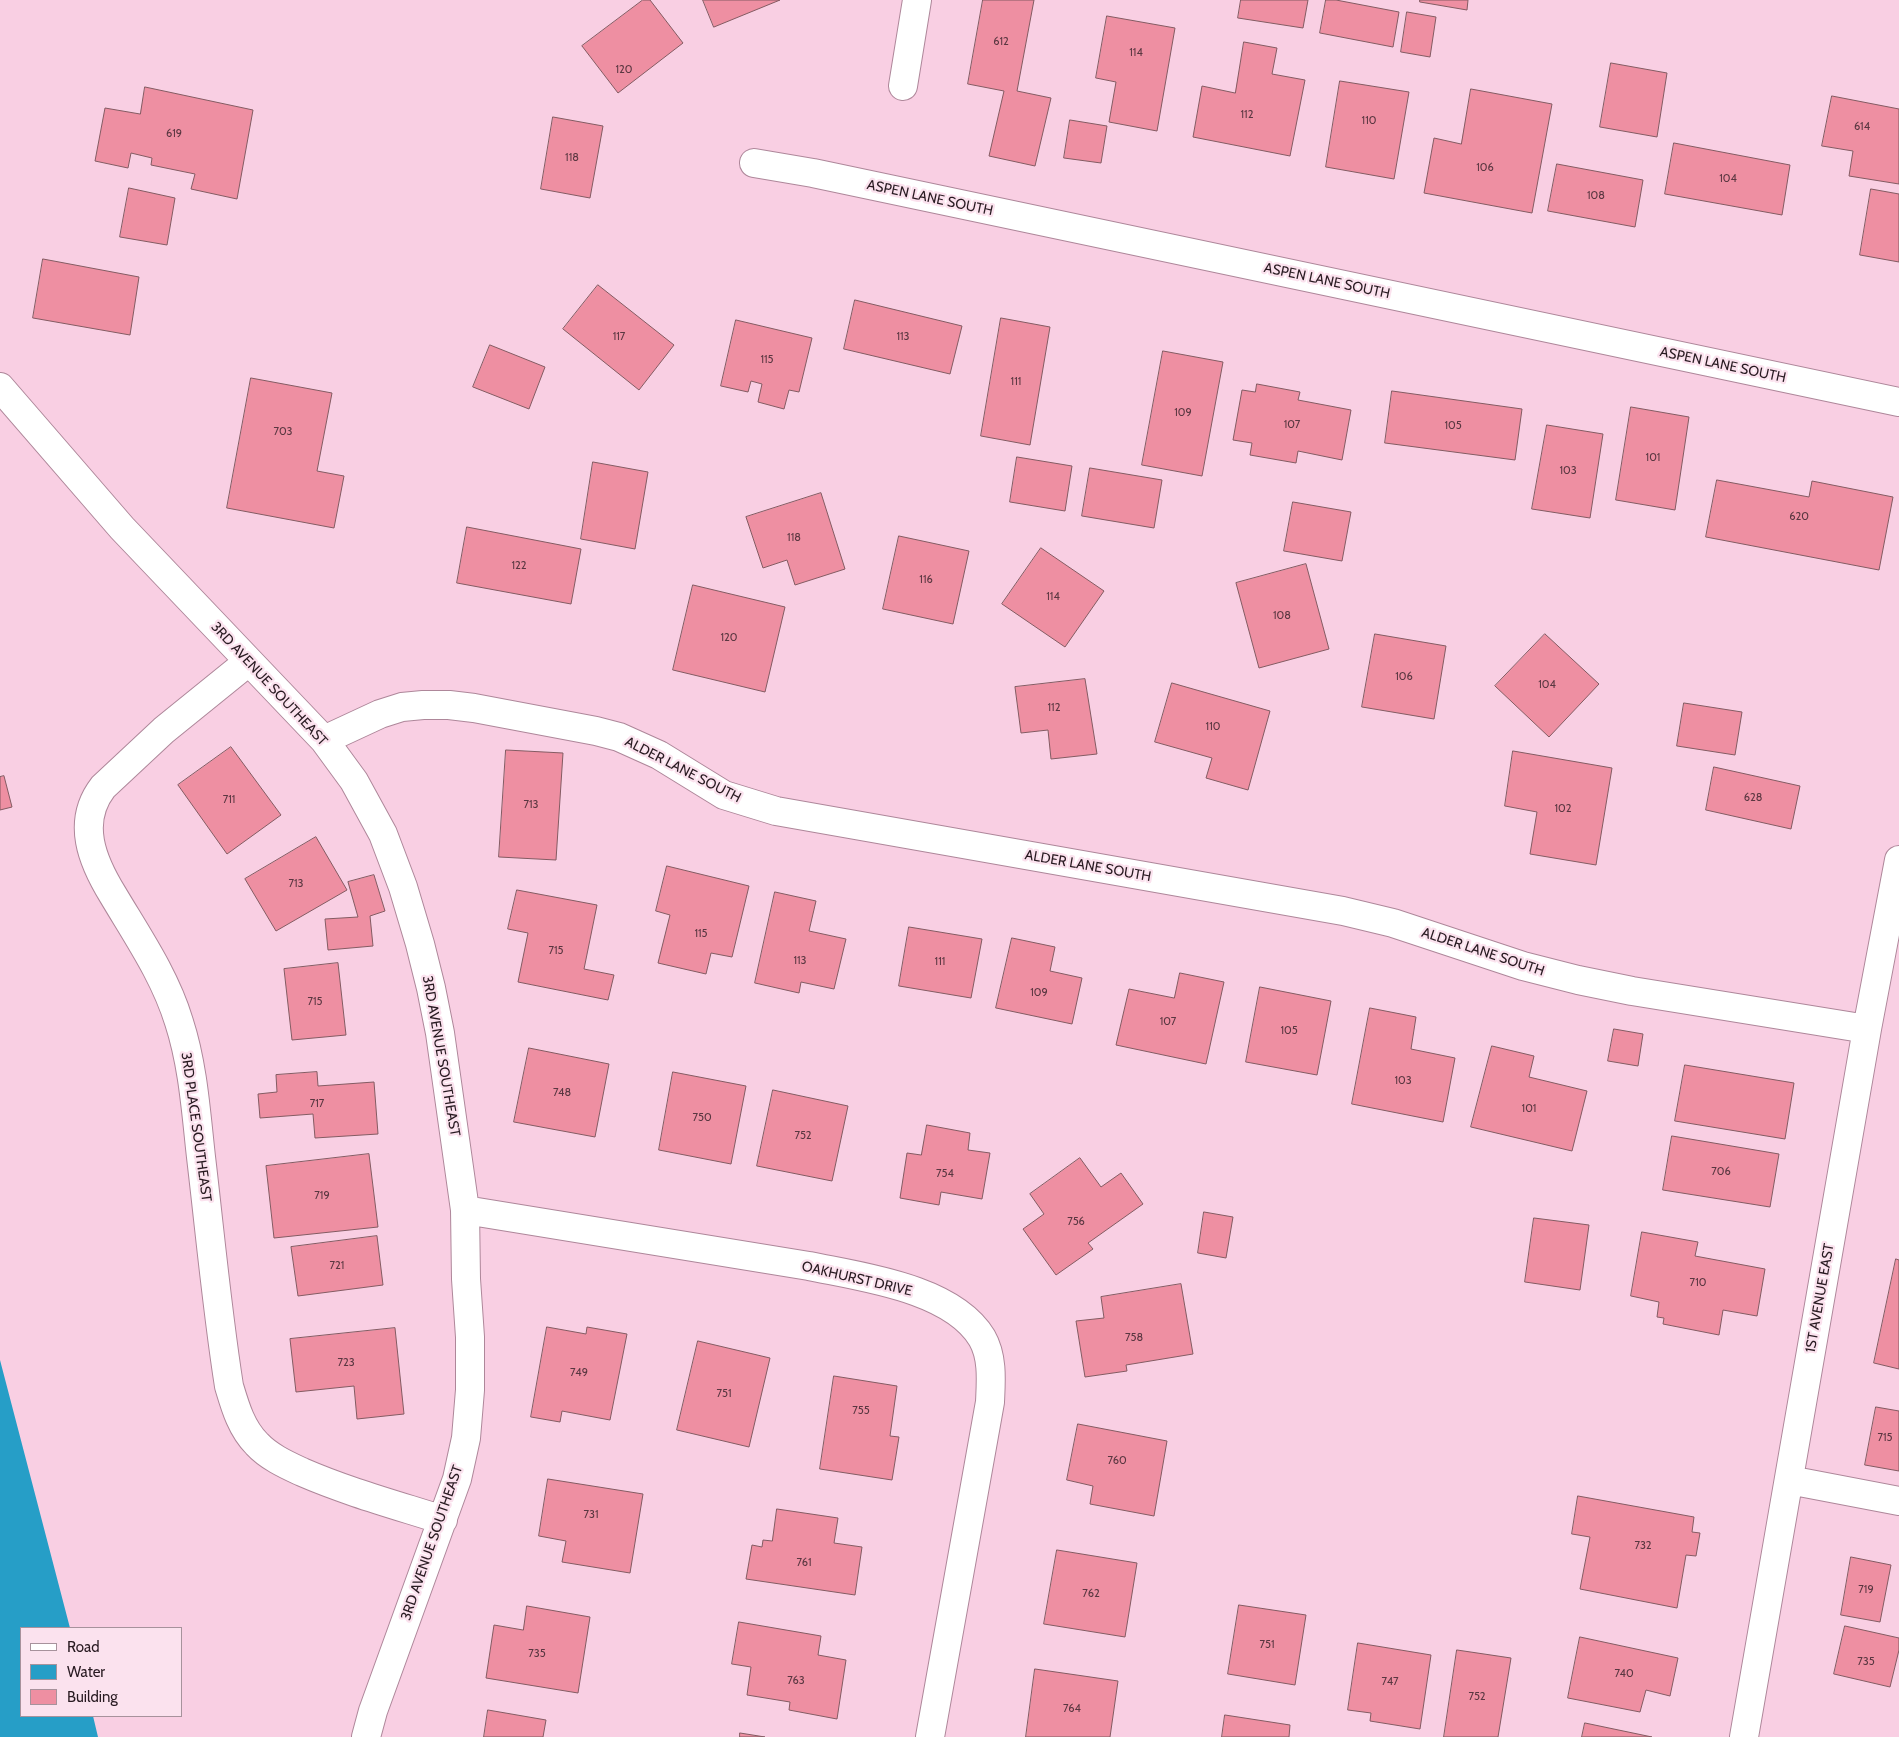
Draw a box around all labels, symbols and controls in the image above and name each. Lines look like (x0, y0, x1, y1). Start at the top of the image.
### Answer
house number: 612 (993, 35, 1009, 49)
house number: 114 (1129, 46, 1143, 60)
house number: 120 (615, 63, 633, 77)
house number: 112 (1241, 108, 1253, 122)
house number: 110 (1362, 114, 1376, 128)
house number: 614 (1854, 120, 1870, 134)
house number: 619 (166, 127, 182, 141)
house number: 118 (565, 151, 579, 165)
house number: 106 (1476, 161, 1494, 175)
house number: 104 (1719, 172, 1737, 186)
street label: ASPEN LANE SOUTH (865, 176, 995, 220)
house number: 108 (1587, 189, 1605, 203)
street label: ASPEN LANE SOUTH (1262, 259, 1392, 303)
house number: 117 (613, 330, 625, 344)
house number: 113 (896, 330, 910, 344)
street label: ASPEN LANE SOUTH (1658, 343, 1788, 387)
house number: 115 (760, 353, 774, 367)
house number: 111 (1011, 375, 1021, 389)
house number: 109 (1174, 406, 1192, 420)
house number: 107 (1284, 418, 1300, 432)
house number: 105 (1444, 419, 1462, 433)
house number: 703 (273, 425, 293, 439)
house number: 101 (1646, 451, 1660, 465)
house number: 103 (1559, 464, 1577, 478)
house number: 620 (1789, 510, 1809, 524)
house number: 118 (787, 531, 801, 545)
house number: 122 (511, 559, 527, 573)
house number: 116 (919, 573, 933, 587)
house number: 114 (1046, 590, 1060, 604)
house number: 108 (1273, 609, 1291, 623)
street label: 3RD AVENUE SOUTHEAST (207, 619, 331, 749)
house number: 120 (720, 631, 738, 645)
house number: 106 (1395, 670, 1413, 684)
house number: 104 (1538, 678, 1556, 692)
house number: 112 (1048, 701, 1060, 715)
house number: 110 (1206, 720, 1220, 734)
street label: ALDER LANE SOUTH (622, 733, 744, 807)
house number: 628 (1744, 791, 1762, 805)
house number: 711 (223, 793, 235, 807)
house number: 713 (523, 798, 539, 812)
house number: 102 (1554, 802, 1572, 816)
street label: ALDER LANE SOUTH (1024, 847, 1152, 885)
house number: 713 (288, 877, 304, 891)
street label: ALDER LANE SOUTH (1420, 924, 1546, 980)
house number: 115 (694, 927, 708, 941)
house number: 715 (548, 944, 564, 958)
house number: 113 (793, 954, 807, 968)
house number: 111 (935, 955, 945, 969)
street label: 3RD AVENUE SOUTHEAST (419, 974, 463, 1138)
house number: 109 (1030, 986, 1048, 1000)
house number: 715 (307, 995, 323, 1009)
house number: 107 (1160, 1015, 1176, 1029)
house number: 105 (1280, 1024, 1298, 1038)
street label: 3RD PLACE SOUTHEAST (177, 1051, 215, 1203)
house number: 103 (1394, 1074, 1412, 1088)
house number: 748 (553, 1086, 571, 1100)
house number: 717 (310, 1097, 324, 1111)
house number: 101 (1522, 1102, 1536, 1116)
house number: 750 (692, 1111, 712, 1125)
house number: 752 (794, 1129, 812, 1143)
house number: 706 (1711, 1165, 1731, 1179)
house number: 754 (936, 1167, 954, 1181)
house number: 719 (314, 1189, 330, 1203)
house number: 756 (1067, 1215, 1085, 1229)
street label: 1ST AVENUE EAST (1802, 1242, 1838, 1354)
street label: OAKHURST DRIVE (800, 1258, 914, 1300)
house number: 721 (330, 1259, 344, 1273)
house number: 710 (1690, 1276, 1706, 1290)
house number: 758 (1125, 1331, 1143, 1345)
house number: 723 (337, 1356, 355, 1370)
house number: 749 (570, 1366, 588, 1380)
house number: 751 (716, 1387, 732, 1401)
house number: 755 (852, 1404, 870, 1418)
house number: 715 (1877, 1431, 1893, 1445)
house number: 760 (1107, 1454, 1127, 1468)
street label: 3RD AVENUE SOUTHEAST (398, 1463, 466, 1623)
house number: 731 (583, 1508, 599, 1522)
house number: 732 (1634, 1539, 1652, 1553)
house number: 761 (796, 1556, 812, 1570)
house number: 719 (1858, 1583, 1874, 1597)
house number: 762 (1082, 1587, 1100, 1601)
legend (20, 1627, 182, 1717)
text: Road (67, 1638, 100, 1656)
house number: 751 (1259, 1638, 1275, 1652)
house number: 735 (528, 1647, 546, 1661)
house number: 735 (1857, 1655, 1875, 1669)
text: Water (67, 1663, 105, 1681)
house number: 740 (1614, 1667, 1634, 1681)
house number: 763 (787, 1674, 805, 1688)
house number: 747 (1381, 1675, 1399, 1689)
text: Building (67, 1688, 118, 1706)
house number: 752 (1468, 1690, 1486, 1704)
house number: 764 (1063, 1702, 1081, 1716)

